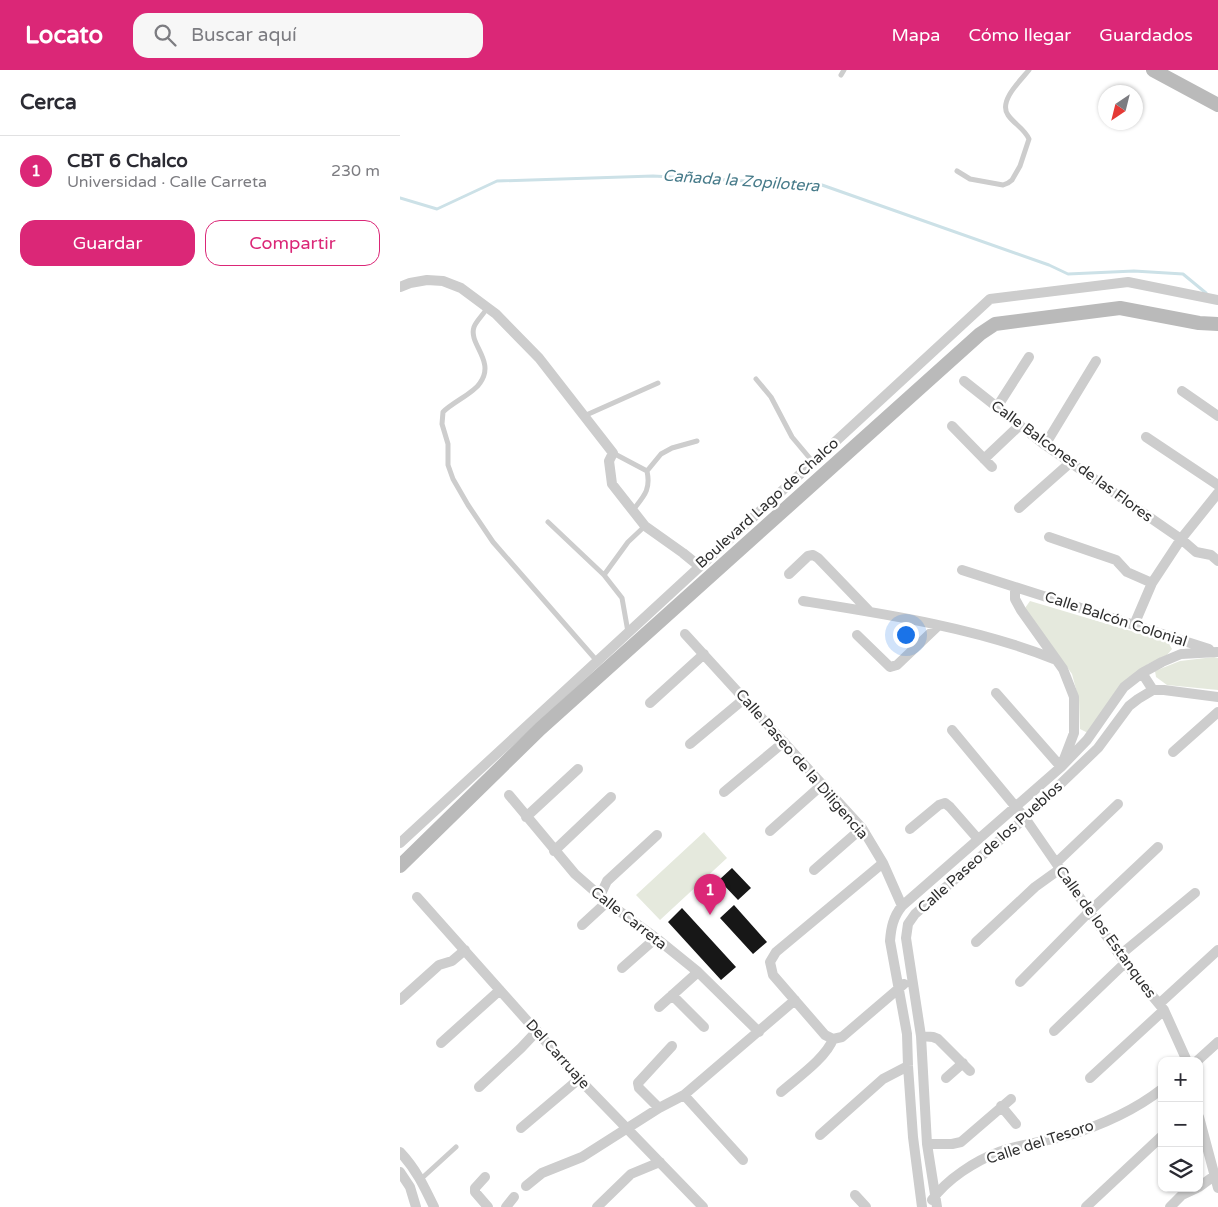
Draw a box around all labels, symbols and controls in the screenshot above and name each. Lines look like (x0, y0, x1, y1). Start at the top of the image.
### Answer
search box (133, 13, 483, 58)
text: Locato (25, 21, 103, 50)
icon: search (151, 21, 179, 49)
text: Buscar aquí (191, 24, 297, 46)
text: Mapa (891, 24, 940, 46)
text: Cómo llegar (968, 24, 1071, 46)
text: Guardados (1099, 24, 1193, 46)
north arrow (1098, 85, 1143, 130)
text: Cerca (20, 90, 77, 115)
text: CBT 6 Chalco (67, 150, 188, 172)
text: 1 (31, 161, 41, 181)
text: 230 m (331, 161, 380, 181)
water label: Cañada la Zopilotera (662, 166, 821, 197)
text: Universidad · Calle Carreta (67, 172, 267, 192)
button: Guardar (20, 220, 195, 266)
button: Compartir (205, 220, 380, 266)
street label: Calle Balcones de las Flores (988, 396, 1156, 526)
street label: Boulevard Lago de Chalco (692, 434, 842, 572)
street label: Calle Balcón Colonial (1043, 587, 1189, 651)
your location (893, 622, 919, 648)
street label: Calle Paseo de la Diligencia (732, 685, 872, 843)
street label: Calle Paseo de los Pueblos (914, 777, 1066, 917)
street label: Calle de los Estanques (1052, 863, 1160, 1001)
pin: 1 (694, 874, 726, 915)
street label: Calle Carreta (587, 883, 671, 953)
street label: Del Carruaje (522, 1016, 594, 1092)
map controls (1158, 1057, 1203, 1192)
button: + (1158, 1057, 1203, 1102)
button: − (1158, 1102, 1203, 1147)
street label: Calle del Tesoro (984, 1116, 1096, 1168)
button: layers (1158, 1147, 1203, 1192)

